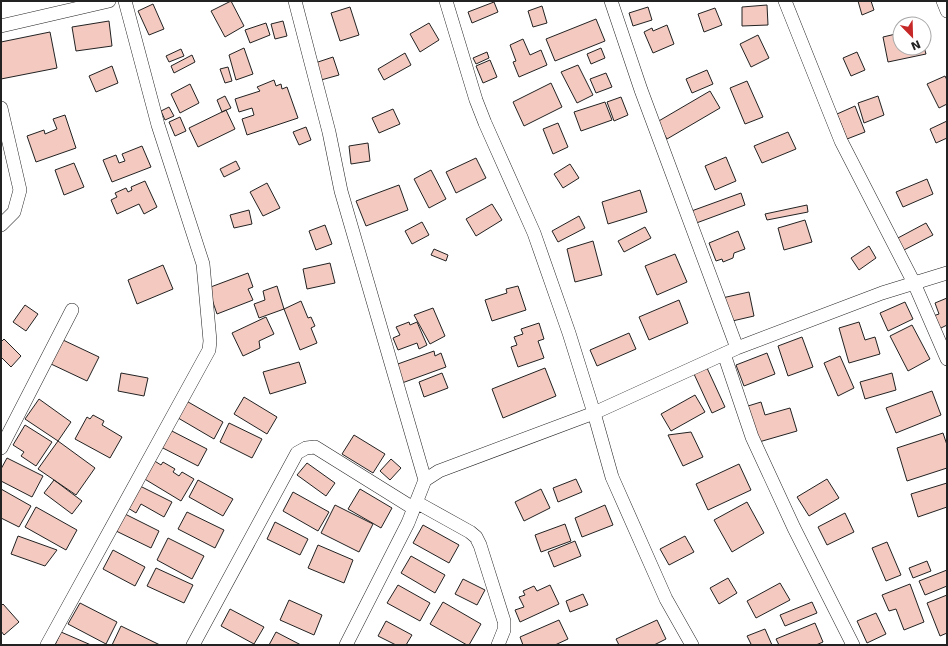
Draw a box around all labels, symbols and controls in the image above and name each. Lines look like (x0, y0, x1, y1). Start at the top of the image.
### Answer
north arrow (892, 16, 932, 56)
text: N (909, 37, 922, 53)

